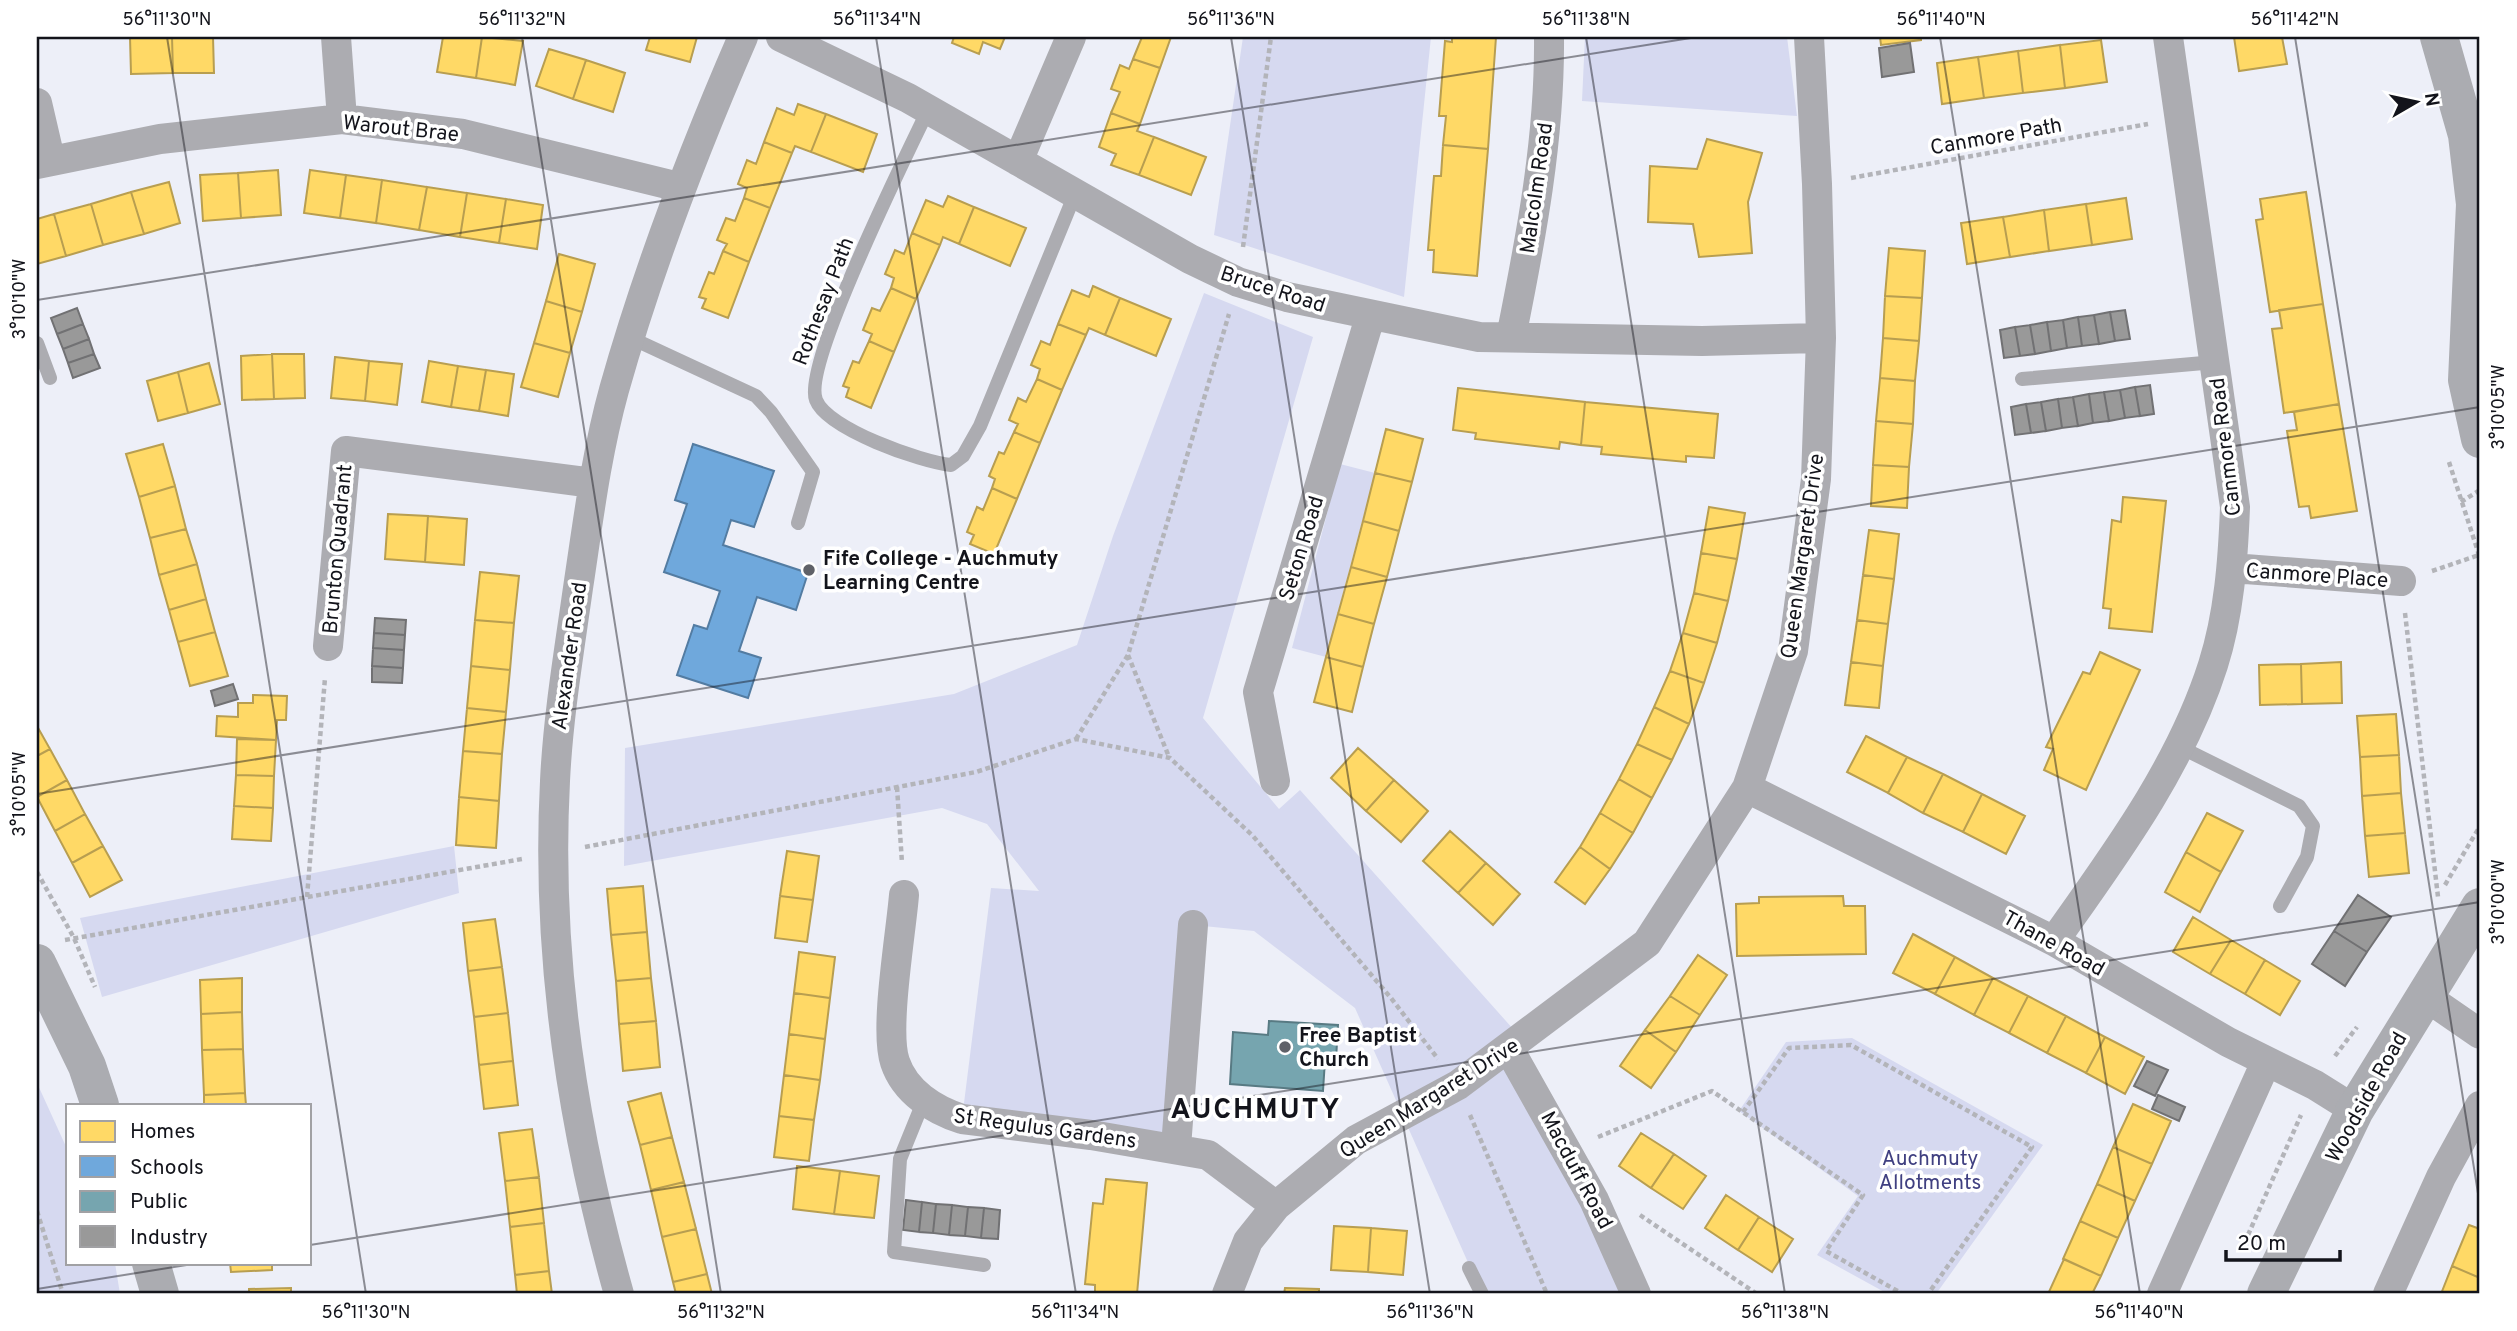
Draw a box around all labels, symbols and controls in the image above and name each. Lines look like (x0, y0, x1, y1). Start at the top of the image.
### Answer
text: 56°11'30"N (123, 9, 211, 32)
text: 56°11'32"N (478, 9, 566, 32)
text: 56°11'34"N (833, 9, 921, 32)
text: 56°11'36"N (1187, 9, 1275, 32)
text: 56°11'38"N (1542, 9, 1630, 32)
text: 56°11'40"N (1896, 9, 1986, 32)
text: 56°11'42"N (2251, 9, 2339, 32)
north arrow (2380, 66, 2450, 136)
text: N (2418, 91, 2444, 108)
street label: Warout Brae (341, 110, 460, 149)
street label: Canmore Path (1928, 113, 2064, 162)
street label: Malcolm Road (1515, 121, 1560, 255)
street label: Rothesay Path (788, 234, 861, 370)
text: 3°10'10"W (9, 259, 32, 339)
street label: Bruce Road (1217, 261, 1329, 320)
text: 3°10'05"W (2488, 364, 2511, 450)
street label: Canmore Road (2205, 376, 2248, 518)
street label: Queen Margaret Drive (1776, 452, 1831, 661)
street label: Brunton Quadrant (318, 463, 359, 635)
street label: Seton Road (1274, 493, 1331, 604)
place label: Fife College - Auchmuty Learning Centre (823, 546, 1059, 597)
street label: Canmore Place (2245, 558, 2389, 595)
marker: Fife College - Auchmuty Learning Centre (801, 562, 817, 578)
street label: Alexander Road (547, 580, 594, 732)
text: 3°10'05"W (9, 751, 32, 837)
text: 3°10'00"W (2488, 859, 2511, 945)
street label: Thane Road (1998, 905, 2109, 983)
place label: Free Baptist Church (1299, 1023, 1417, 1074)
street label: Woodside Road (2320, 1028, 2414, 1168)
street label: Queen Margaret Drive (1335, 1033, 1525, 1166)
marker: Free Baptist Church (1277, 1039, 1293, 1055)
district label: AUCHMUTY (1170, 1093, 1342, 1129)
street label: St Regulus Gardens (952, 1103, 1138, 1156)
legend (66, 1104, 312, 1264)
street label: Macduff Road (1533, 1107, 1618, 1234)
text: Homes (130, 1119, 195, 1146)
park label: Auchmuty Allotments (1879, 1146, 1981, 1197)
text: Schools (130, 1155, 204, 1182)
text: Public (130, 1189, 188, 1216)
scale bar (2226, 1219, 2340, 1263)
text: Industry (130, 1225, 208, 1252)
text: 20 m (2237, 1231, 2286, 1258)
text: 56°11'30"N (322, 1302, 410, 1325)
text: 56°11'32"N (677, 1302, 765, 1325)
text: 56°11'34"N (1031, 1302, 1119, 1325)
text: 56°11'36"N (1386, 1302, 1474, 1325)
text: 56°11'38"N (1741, 1302, 1829, 1325)
text: 56°11'40"N (2094, 1302, 2184, 1325)

